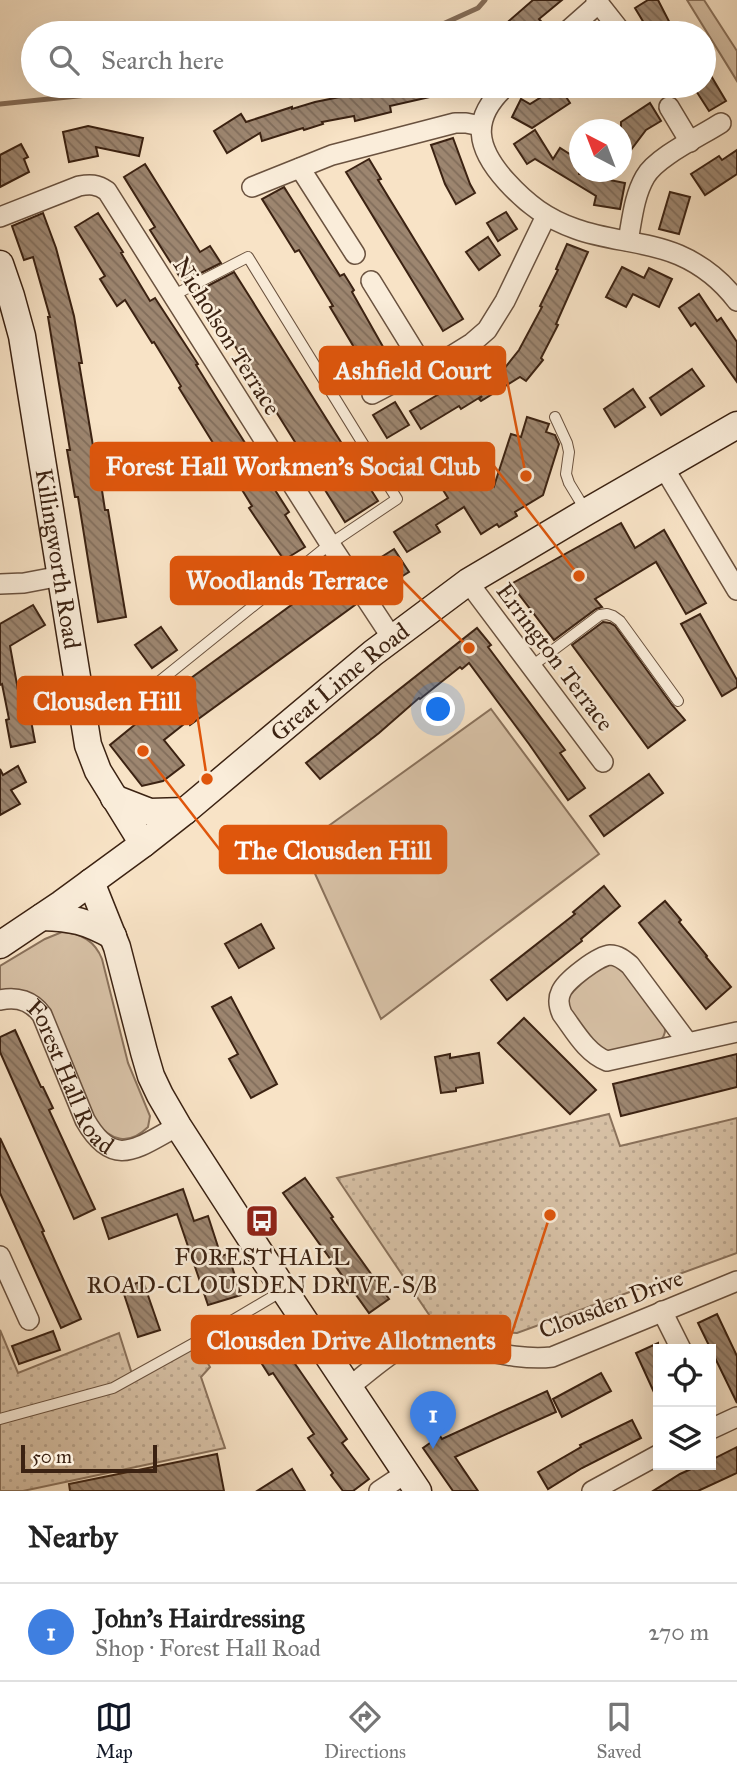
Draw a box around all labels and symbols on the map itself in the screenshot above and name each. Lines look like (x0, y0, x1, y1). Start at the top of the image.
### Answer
north arrow (569, 119, 632, 182)
street label: Nicholson Terrace (166, 251, 288, 421)
callout: Ashfield Court (320, 347, 505, 394)
text: Ashfield Court (333, 354, 492, 386)
callout: Forest Hall Workmen's Social Club (91, 443, 494, 490)
text: Forest Hall Workmen's Social Club (106, 450, 481, 482)
street label: Killingworth Road (29, 466, 87, 651)
callout: Woodlands Terrace (171, 557, 402, 604)
text: Woodlands Terrace (186, 564, 388, 596)
street label: Errington Terrace (490, 577, 620, 737)
street label: Great Lime Road (264, 616, 415, 748)
callout: Clousden Hill (18, 677, 195, 724)
text: Clousden Hill (33, 685, 182, 717)
your location (421, 692, 455, 726)
callout: The Clousden Hill (220, 826, 446, 873)
text: The Clousden Hill (233, 834, 433, 866)
street label: Forest Hall Road (21, 993, 119, 1161)
bus stop icon: FOREST HALL ROAD-CLOUSDEN DRIVE-S/B (243, 1202, 281, 1240)
place label: FOREST HALL ROAD-CLOUSDEN DRIVE-S/B (86, 1242, 438, 1300)
street label: Clousden Drive (535, 1263, 687, 1345)
callout: Clousden Drive Allotments (192, 1316, 510, 1363)
text: Clousden Drive Allotments (206, 1324, 496, 1356)
pin: 1 (410, 1391, 456, 1449)
scale bar (21, 1442, 158, 1474)

